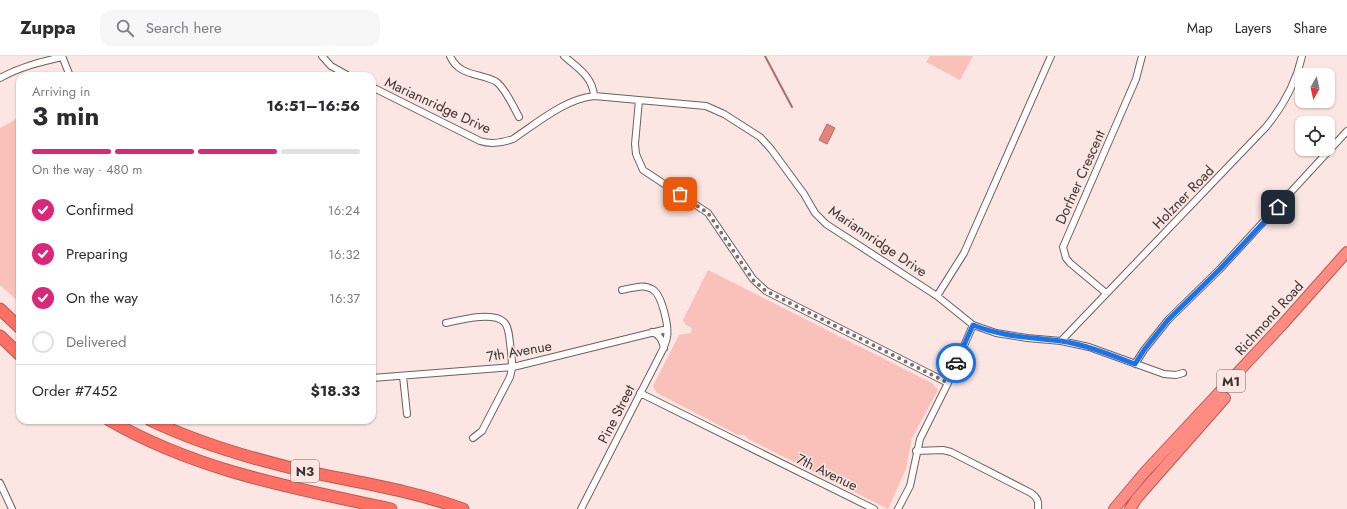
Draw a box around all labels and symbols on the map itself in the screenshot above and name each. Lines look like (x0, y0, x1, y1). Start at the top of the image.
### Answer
north arrow (1295, 68, 1335, 108)
street label: Mariannridge Drive (382, 72, 494, 138)
street label: Dorfner Crescent (1050, 126, 1110, 227)
street label: Holzner Road (1148, 161, 1218, 233)
pin (663, 177, 697, 211)
pin (1261, 190, 1295, 224)
street label: Mariannridge Drive (825, 201, 931, 281)
street label: Richmond Road (1230, 276, 1308, 360)
street label: 7th Avenue (485, 335, 553, 367)
courier (936, 343, 976, 383)
road number: M1 (1217, 370, 1245, 392)
street label: Pine Street (593, 381, 640, 447)
street label: 7th Avenue (793, 449, 861, 495)
road number: N3 (291, 460, 319, 482)

